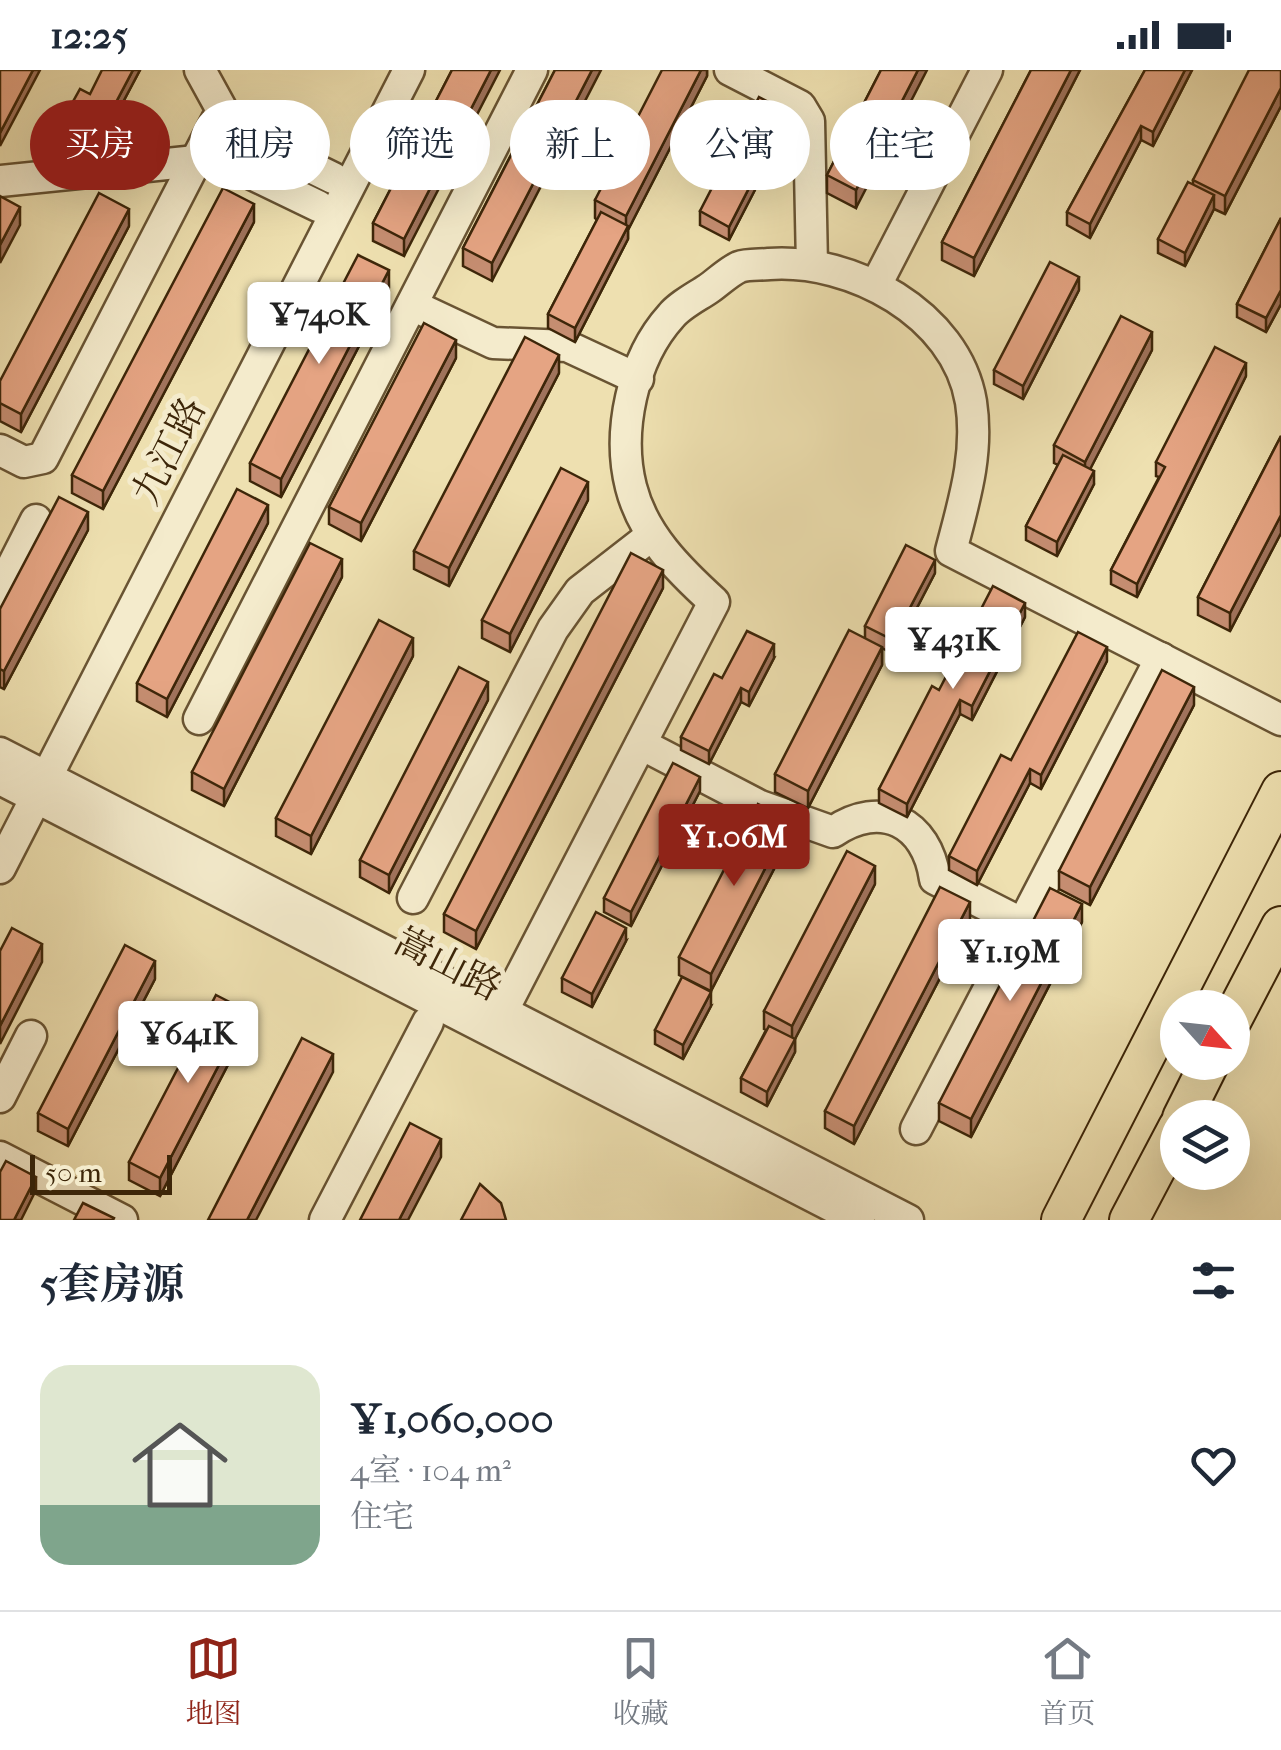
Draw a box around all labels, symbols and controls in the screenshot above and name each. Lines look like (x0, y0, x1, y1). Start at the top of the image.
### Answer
text: 12:25 (50, 13, 128, 58)
chip: 买房 (30, 100, 170, 190)
chip: 租房 (190, 100, 330, 190)
chip: 筛选 (350, 100, 490, 190)
chip: 新上 (510, 100, 650, 190)
chip: 公寓 (670, 100, 810, 190)
chip: 住宅 (830, 100, 970, 190)
pin: ¥740K (249, 282, 389, 367)
text: ¥740K (269, 296, 369, 333)
street label: 九江路 (123, 390, 215, 512)
pin: ¥431K (883, 607, 1023, 692)
text: ¥431K (907, 621, 999, 658)
pin: ¥1.06M (653, 804, 815, 889)
text: ¥1.06M (681, 818, 787, 855)
street label: 嵩山路 (387, 918, 509, 1010)
pin: ¥1.19M (929, 919, 1091, 1004)
text: ¥1.19M (960, 933, 1060, 970)
north arrow (1160, 990, 1250, 1080)
map controls (1160, 990, 1250, 1190)
pin: ¥641K (118, 1001, 258, 1086)
text: ¥641K (140, 1015, 236, 1052)
button: layers (1160, 1100, 1250, 1190)
scale bar (30, 1150, 172, 1194)
text: 50 m (45, 1156, 102, 1189)
icon: filters (1186, 1253, 1241, 1308)
text: 5套房源 (40, 1260, 184, 1309)
text: ¥1,060,000 (350, 1395, 554, 1444)
icon: home (120, 1405, 240, 1525)
icon: heart (1186, 1438, 1241, 1493)
text: 4室 · 104 m² (350, 1452, 511, 1489)
text: 住宅 (350, 1498, 414, 1535)
tab: 地图 (185, 1631, 242, 1731)
tab: 收藏 (612, 1631, 669, 1731)
tab: 首页 (1039, 1631, 1096, 1731)

